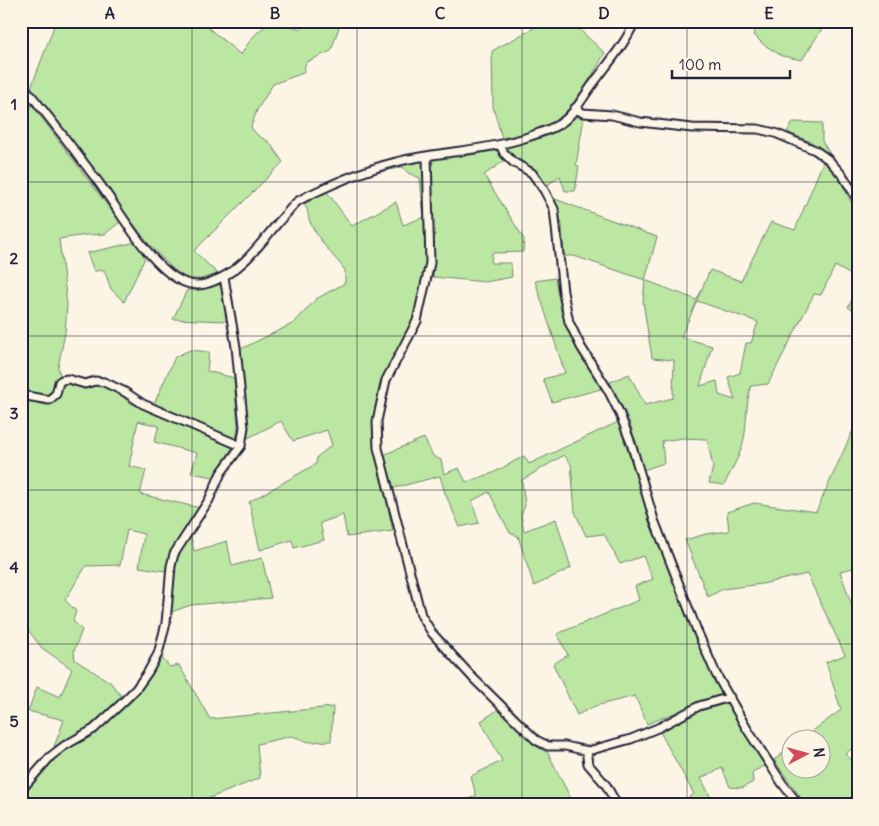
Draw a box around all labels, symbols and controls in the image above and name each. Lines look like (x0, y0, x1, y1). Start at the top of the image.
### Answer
text: A (105, 3, 115, 23)
text: B (270, 3, 281, 23)
text: C (435, 3, 446, 23)
text: D (598, 3, 610, 23)
text: E (764, 3, 774, 23)
scale bar (672, 48, 789, 80)
text: 100 m (679, 55, 721, 74)
text: 1 (11, 94, 17, 114)
text: 2 (10, 248, 19, 268)
text: 3 (9, 403, 19, 423)
text: 4 (9, 557, 19, 577)
text: 5 (9, 711, 19, 731)
north arrow (782, 728, 832, 778)
text: N (809, 747, 828, 758)

